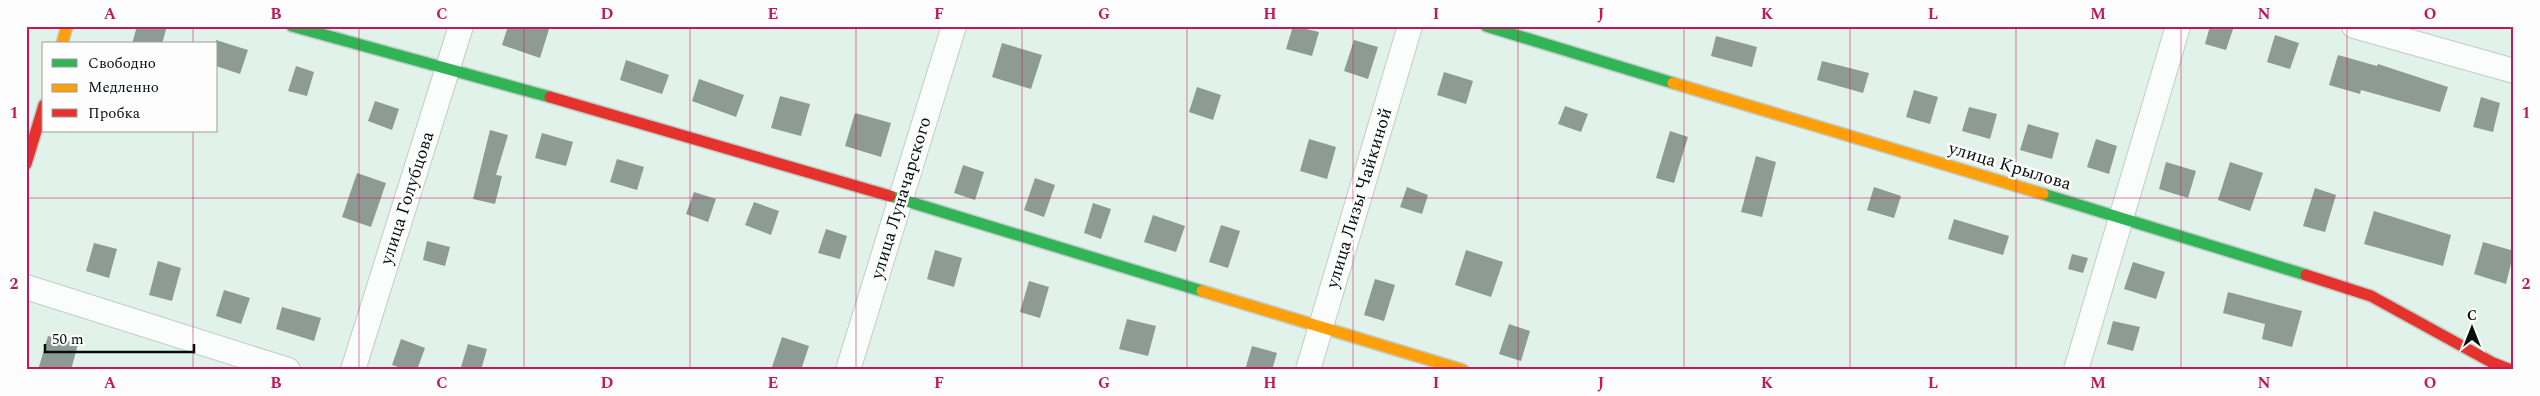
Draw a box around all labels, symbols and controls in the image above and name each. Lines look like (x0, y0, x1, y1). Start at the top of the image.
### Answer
text: A (104, 2, 117, 26)
text: B (270, 2, 282, 26)
text: C (436, 2, 448, 26)
text: D (601, 2, 614, 26)
text: E (768, 2, 778, 26)
text: F (934, 2, 944, 26)
text: G (1098, 2, 1110, 26)
text: H (1263, 2, 1277, 26)
text: I (1433, 2, 1439, 26)
text: J (1598, 2, 1605, 26)
text: K (1761, 2, 1774, 26)
text: L (1928, 2, 1938, 26)
text: M (2090, 2, 2106, 26)
text: N (2257, 2, 2271, 26)
text: O (2424, 2, 2436, 26)
legend (42, 42, 218, 132)
text: Свободно (88, 52, 156, 75)
text: Медленно (88, 76, 159, 99)
text: 1 (10, 101, 18, 125)
text: 1 (2522, 101, 2530, 125)
text: Пробка (88, 102, 141, 125)
street label: улица Лизы Чайкиной (1318, 104, 1399, 293)
street label: улица Луначарского (863, 113, 939, 284)
street label: улица Голубцова (372, 128, 441, 269)
street label: улица Крылова (1944, 134, 2075, 198)
text: 2 (10, 272, 19, 296)
text: 2 (2522, 272, 2531, 296)
north arrow (2448, 304, 2498, 354)
text: С (2467, 305, 2477, 326)
scale bar (45, 321, 194, 353)
text: 50 m (52, 328, 84, 351)
text: A (104, 371, 117, 395)
text: B (270, 371, 282, 395)
text: C (436, 371, 448, 395)
text: D (601, 371, 614, 395)
text: E (768, 371, 778, 395)
text: F (934, 371, 944, 395)
text: G (1098, 371, 1110, 395)
text: H (1263, 371, 1277, 395)
text: I (1433, 371, 1439, 395)
text: J (1598, 371, 1605, 395)
text: K (1761, 371, 1774, 395)
text: L (1928, 371, 1938, 395)
text: M (2090, 371, 2106, 395)
text: N (2257, 371, 2271, 395)
text: O (2424, 371, 2436, 395)

